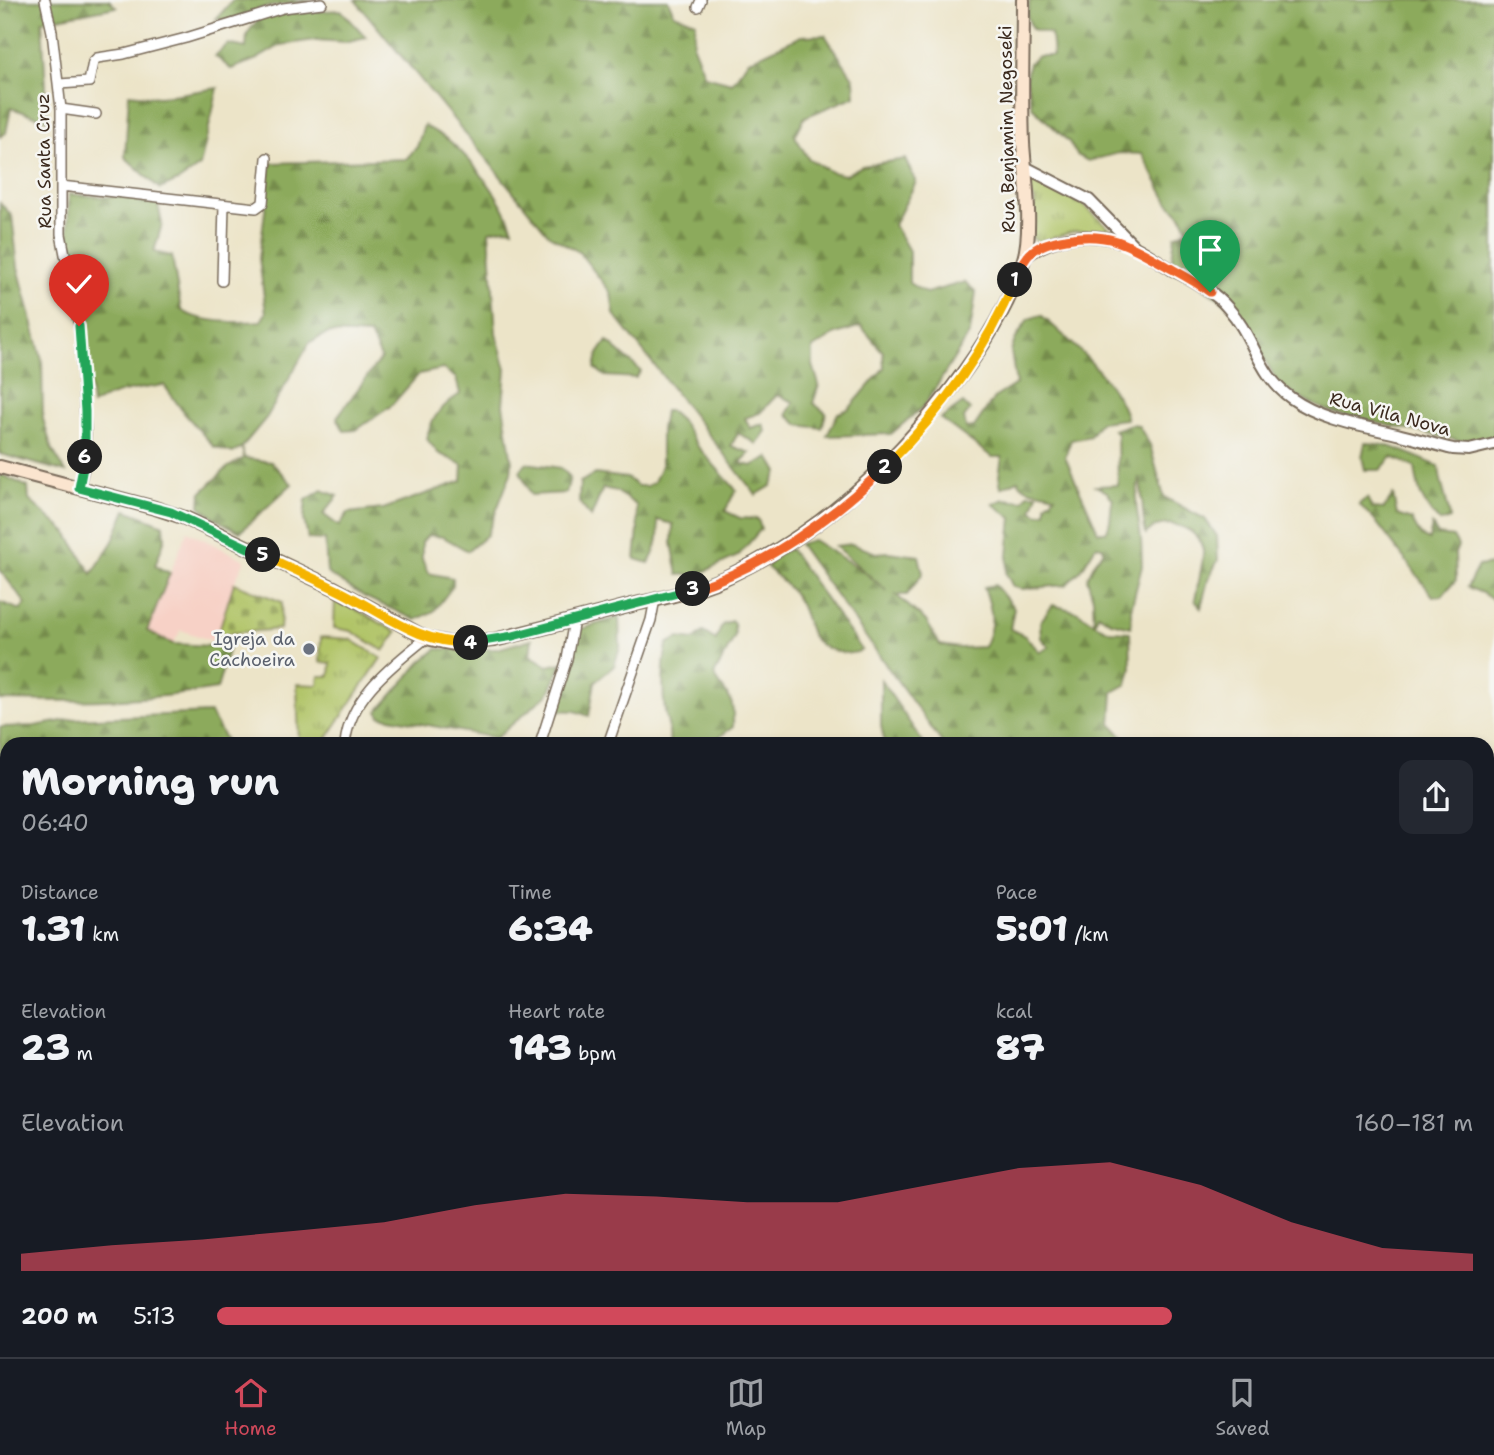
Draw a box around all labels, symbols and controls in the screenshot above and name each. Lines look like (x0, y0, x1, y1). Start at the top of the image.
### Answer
street label: Rua Benjamim Negoseki (993, 25, 1021, 233)
street label: Rua Santa Cruz (31, 93, 57, 229)
pin (1180, 220, 1240, 292)
icon: arrive (1191, 231, 1229, 269)
pin (49, 254, 109, 326)
pin: 1 (998, 262, 1032, 298)
icon: check (60, 265, 98, 303)
text: 1 (1010, 267, 1019, 292)
street label: Rua Vila Nova (1327, 386, 1453, 442)
pin: 6 (68, 440, 102, 475)
text: 6 (78, 444, 91, 469)
pin: 2 (868, 449, 903, 484)
text: 2 (878, 454, 891, 479)
pin: 5 (246, 538, 280, 572)
text: 5 (257, 542, 268, 567)
pin: 3 (676, 572, 710, 606)
text: 3 (686, 576, 699, 601)
pin: 4 (454, 626, 489, 660)
place label: Igreja da Cachoeira (209, 627, 295, 672)
text: 4 (464, 630, 477, 655)
marker: Igreja da Cachoeira (301, 641, 317, 657)
text: Morning run (21, 756, 279, 807)
button: share (1399, 760, 1473, 834)
text: 06:40 (21, 808, 89, 838)
text: Distance (21, 880, 99, 905)
text: Time (508, 880, 552, 905)
text: Pace (996, 880, 1037, 905)
text: 1.31 (21, 905, 86, 952)
text: 6:34 (508, 905, 593, 952)
text: 5:01 (996, 905, 1068, 952)
text: km (86, 922, 119, 947)
text: /km (1068, 922, 1109, 947)
text: Elevation (21, 999, 106, 1024)
text: Heart rate (508, 999, 605, 1024)
text: kcal (996, 999, 1033, 1024)
text: 23 (21, 1024, 70, 1071)
text: 143 (508, 1024, 572, 1071)
text: 87 (996, 1024, 1045, 1071)
text: m (70, 1041, 93, 1066)
text: bpm (572, 1041, 616, 1066)
text: Elevation (21, 1108, 124, 1138)
text: 160–181 m (1355, 1108, 1473, 1138)
text: 200 m (21, 1301, 98, 1331)
text: 5:13 (133, 1301, 176, 1331)
tab: Home (225, 1374, 277, 1441)
tab: Map (726, 1374, 766, 1441)
tab: Saved (1216, 1374, 1269, 1441)

